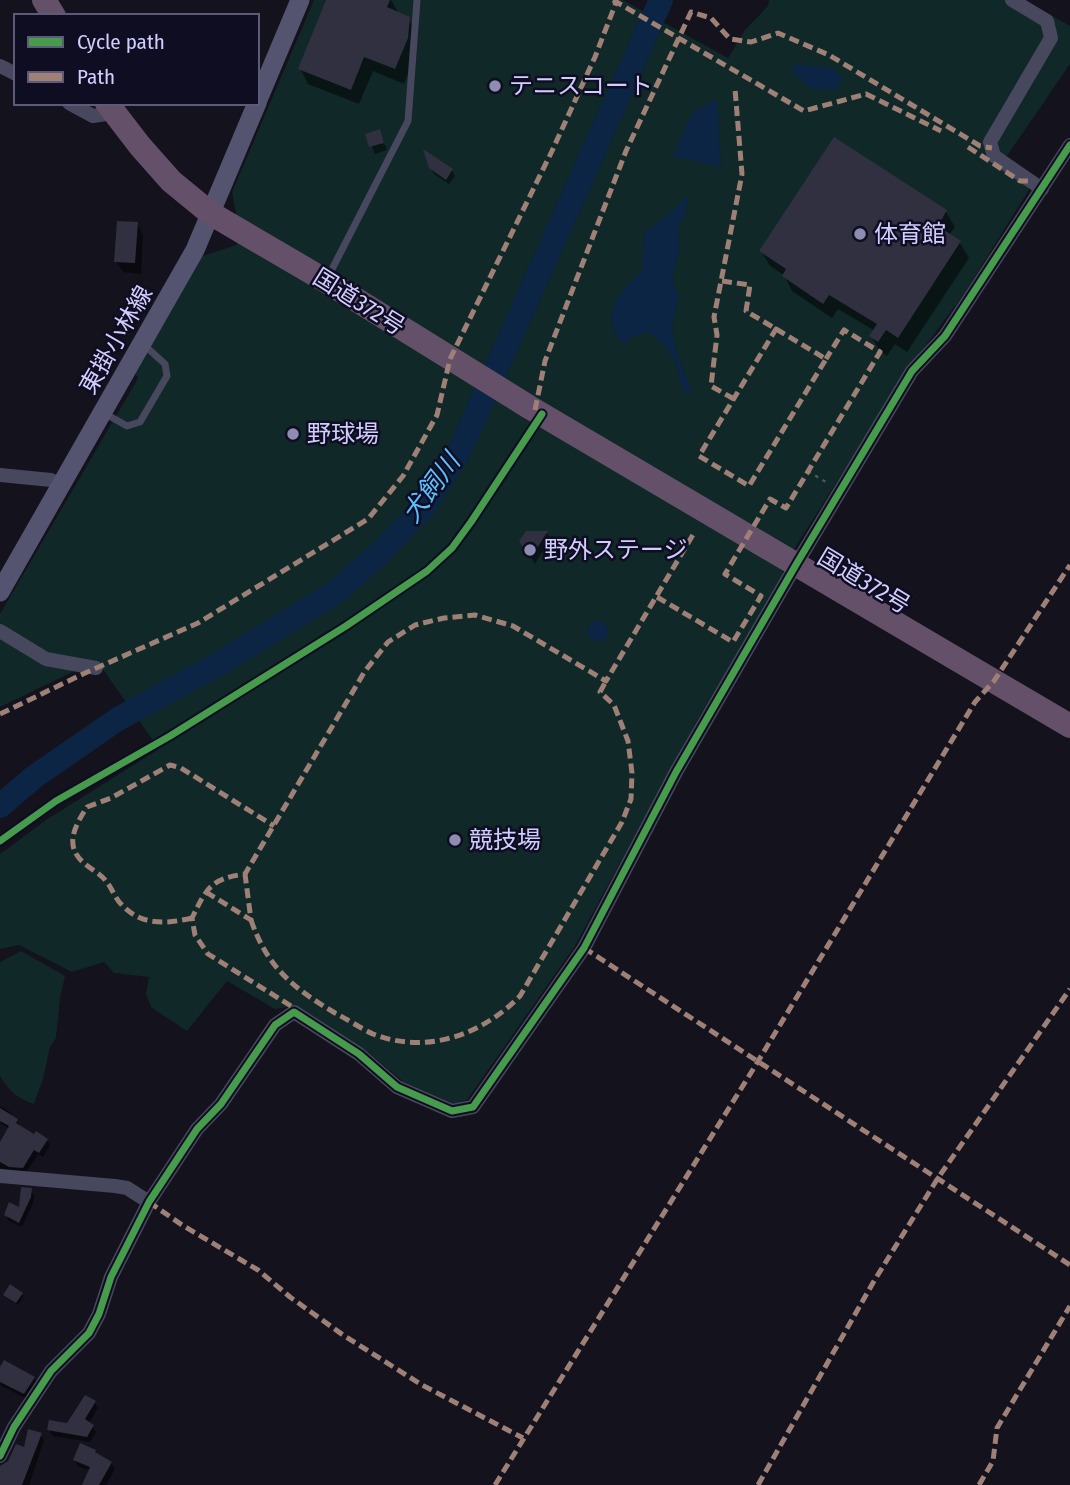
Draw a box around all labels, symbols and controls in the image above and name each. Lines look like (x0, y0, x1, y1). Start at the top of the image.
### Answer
legend (14, 14, 259, 105)
text: Cycle path (77, 29, 165, 55)
text: Path (77, 64, 115, 90)
place label: テニスコート (509, 72, 653, 100)
marker: テニスコート (487, 78, 503, 94)
place label: 体育館 (874, 220, 946, 248)
marker: 体育館 (852, 226, 868, 242)
street label: 国道372号 (308, 263, 410, 341)
street label: 東掛小林線 (74, 281, 158, 399)
place label: 野球場 (307, 420, 379, 448)
marker: 野球場 (285, 426, 301, 442)
water label: 犬飼川 (396, 445, 468, 529)
place label: 野外ステージ (544, 536, 688, 564)
marker: 野外ステージ (522, 542, 538, 558)
street label: 国道372号 (813, 543, 915, 619)
place label: 競技場 (469, 826, 541, 854)
marker: 競技場 (447, 832, 463, 848)

